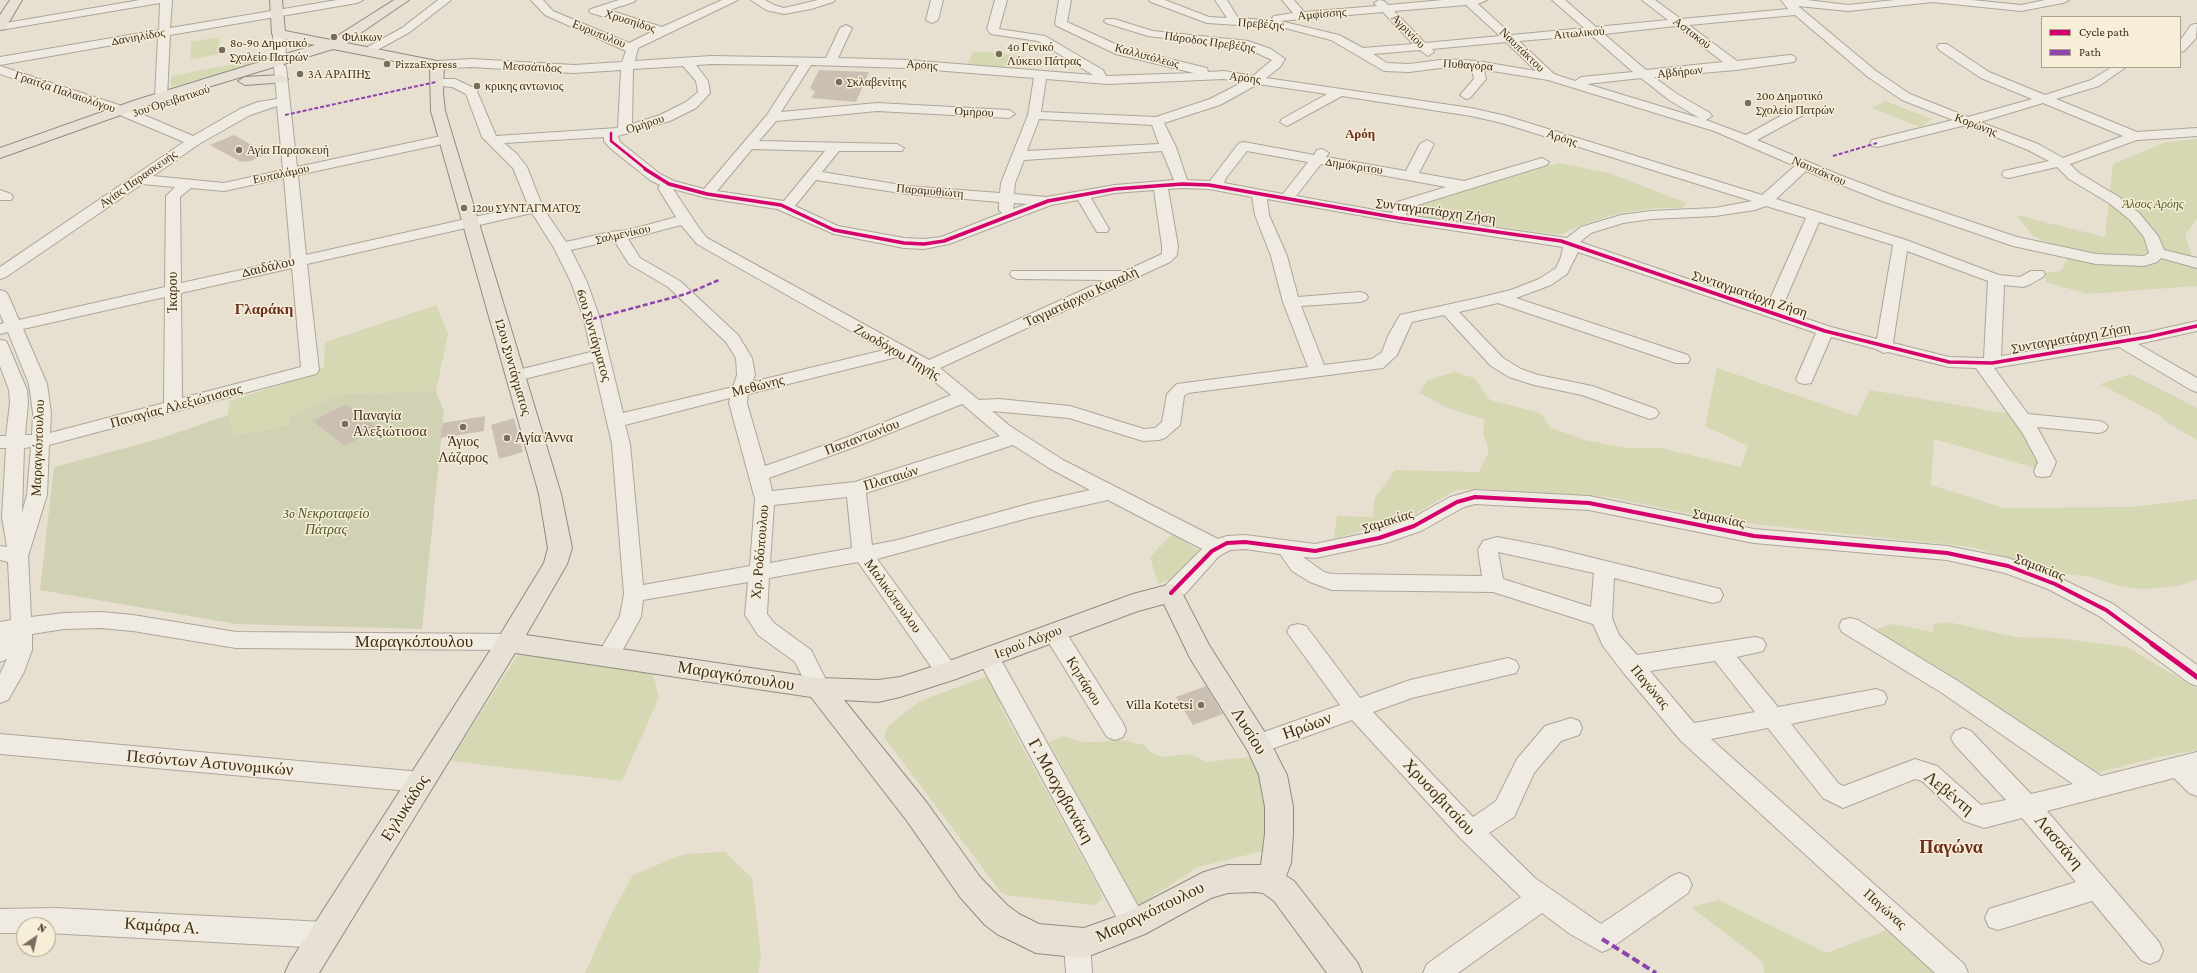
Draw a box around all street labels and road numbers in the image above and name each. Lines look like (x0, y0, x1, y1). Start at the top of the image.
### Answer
street label: Αμφίσσης (1297, 5, 1347, 23)
street label: Χρυσηίδος (603, 6, 657, 36)
street label: Αγρινίου (1388, 11, 1428, 51)
street label: Αστακού (1670, 14, 1714, 52)
street label: Πρεβέζης (1237, 15, 1285, 33)
street label: Ευρυπύλου (570, 17, 628, 51)
street label: Αιτωλικού (1553, 24, 1605, 42)
street label: Δανιηλίδος (110, 25, 166, 49)
street label: Ναυπάκτου (1496, 25, 1548, 75)
street label: Πάροδος Πρεβέζης (1163, 28, 1257, 56)
street label: Καλλιπόλεως (1113, 40, 1181, 72)
street label: Πυθαγόρα (1442, 56, 1494, 74)
street label: Αρόης (906, 57, 938, 73)
street label: Μεσσάτιδος (502, 58, 562, 76)
street label: Αβδήρων (1656, 62, 1704, 82)
street label: Γραίτζα Παλαιολόγου (13, 68, 117, 116)
street label: Αρόης (1228, 69, 1262, 87)
street label: 3ου Ορειβατικού (130, 82, 212, 120)
street label: Ομήρου (954, 104, 994, 120)
street label: Κορώνης (1952, 110, 2000, 140)
street label: Ομήρου (624, 111, 666, 137)
street label: Αρόης (1545, 126, 1579, 150)
street label: Αγίας Παρασκευής (96, 147, 180, 211)
street label: Ναυπάκτου (1790, 153, 1848, 189)
street label: Δημόκριτου (1324, 154, 1384, 178)
street label: Ευπαλάμου (251, 161, 311, 187)
street label: Παραμυθιώτη (896, 181, 964, 201)
street label: Συνταγματάρχη Ζήση (1375, 194, 1497, 228)
street label: Σαλμενίκου (594, 221, 652, 247)
street label: Δαιδάλου (240, 253, 296, 281)
street label: Ταγματάρχου Καραλή (1021, 263, 1141, 331)
street label: Συνταγματάρχη Ζήση (1690, 266, 1810, 322)
street label: Ίκαρου (165, 272, 181, 312)
street label: 6ου Συντάγματος (573, 287, 615, 383)
street label: 12ου Συντάγματος (491, 317, 535, 417)
street label: Συνταγματάρχη Ζήση (2010, 319, 2132, 357)
street label: Ζωοδόχου Πηγής (851, 320, 943, 384)
street label: Μεθώνης (730, 371, 786, 401)
street label: Παναγίας Αλεξιώτισσας (108, 380, 244, 432)
street label: Μαραγκόπουλου (28, 399, 48, 497)
street label: Παπαντωνίου (822, 415, 902, 459)
street label: Πλαταιών (862, 462, 920, 494)
street label: Χρ. Ροδόπουλου (748, 504, 772, 600)
street label: Σαμακίας (1692, 504, 1746, 532)
street label: Σαμακίας (1360, 505, 1416, 537)
street label: Σαμακίας (2012, 549, 2068, 585)
street label: Μαλικόπουλου (861, 556, 925, 636)
street label: Ιερού Λόχου (992, 621, 1064, 663)
street label: Μαραγκόπουλου (355, 632, 473, 652)
street label: Κηπάρου (1062, 653, 1106, 709)
street label: Μαραγκόπουλου (676, 657, 796, 695)
street label: Παγώνας (1627, 662, 1673, 712)
street label: Λυσίου (1227, 704, 1271, 758)
street label: Ηρώων (1280, 708, 1334, 744)
street label: Γ. Μοσχοβανάκη (1024, 735, 1098, 847)
street label: Πεσόντων Αστυνομικών (126, 746, 294, 780)
street label: Χρυσοβιτσίου (1398, 754, 1480, 840)
street label: Λεβέντη (1920, 767, 1978, 819)
street label: Εγλυκάδος (377, 771, 433, 845)
street label: Λασσάνη (2030, 811, 2088, 873)
street label: Μαραγκόπουλου (1092, 877, 1208, 947)
street label: Παγώνας (1860, 885, 1910, 933)
street label: Καμάρα Α. (124, 913, 200, 939)

